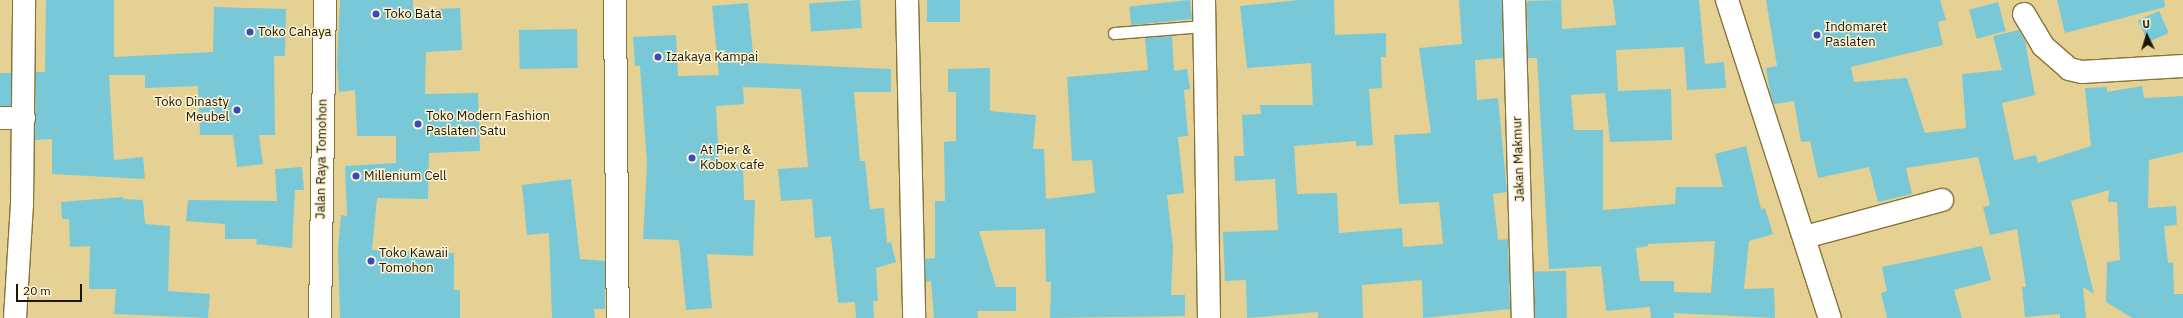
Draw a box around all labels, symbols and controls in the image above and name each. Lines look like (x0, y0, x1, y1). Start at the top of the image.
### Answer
place label: Toko Bata (384, 6, 442, 22)
marker: Toko Bata (371, 9, 381, 19)
north arrow (2127, 16, 2167, 56)
text: U (2142, 17, 2150, 31)
place label: Indomaret Paslaten (1825, 20, 1887, 51)
place label: Toko Cahaya (258, 24, 331, 40)
marker: Toko Cahaya (245, 27, 255, 37)
marker: Indomaret Paslaten (1812, 30, 1822, 40)
place label: Izakaya Kampai (666, 49, 758, 65)
marker: Izakaya Kampai (653, 52, 663, 62)
place label: Toko Dinasty Meubel (155, 95, 229, 126)
street label: Jalan Raya Tomohon (313, 99, 331, 219)
marker: Toko Dinasty Meubel (232, 105, 242, 115)
place label: Toko Modern Fashion Paslaten Satu (426, 109, 550, 140)
street label: Jakan Makmur (1510, 116, 1528, 202)
marker: Toko Modern Fashion Paslaten Satu (413, 119, 423, 129)
place label: At Pier & Kobox cafe (700, 143, 764, 174)
marker: At Pier & Kobox cafe (687, 153, 697, 163)
place label: Millenium Cell (364, 168, 447, 184)
marker: Millenium Cell (351, 171, 361, 181)
place label: Toko Kawaii Tomohon (379, 246, 448, 277)
marker: Toko Kawaii Tomohon (366, 256, 376, 266)
scale bar (18, 276, 84, 302)
text: 20 m (23, 283, 51, 298)

